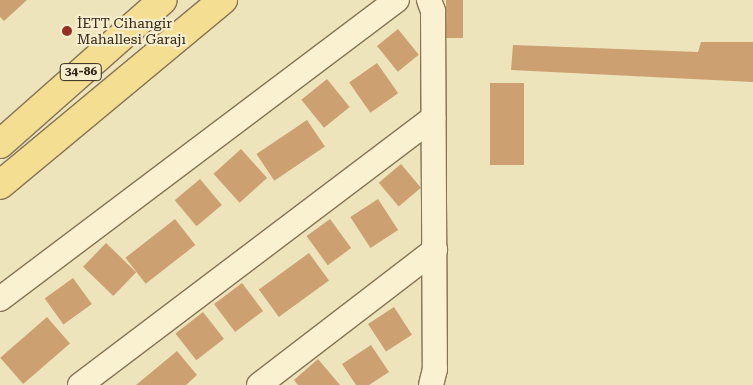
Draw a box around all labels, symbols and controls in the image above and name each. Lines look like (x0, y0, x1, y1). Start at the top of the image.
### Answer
place label: İETT Cihangir Mahallesi Garajı (77, 15, 186, 48)
marker: İETT Cihangir Mahallesi Garajı (61, 25, 73, 37)
road number: 34-86 (60, 62, 102, 82)

